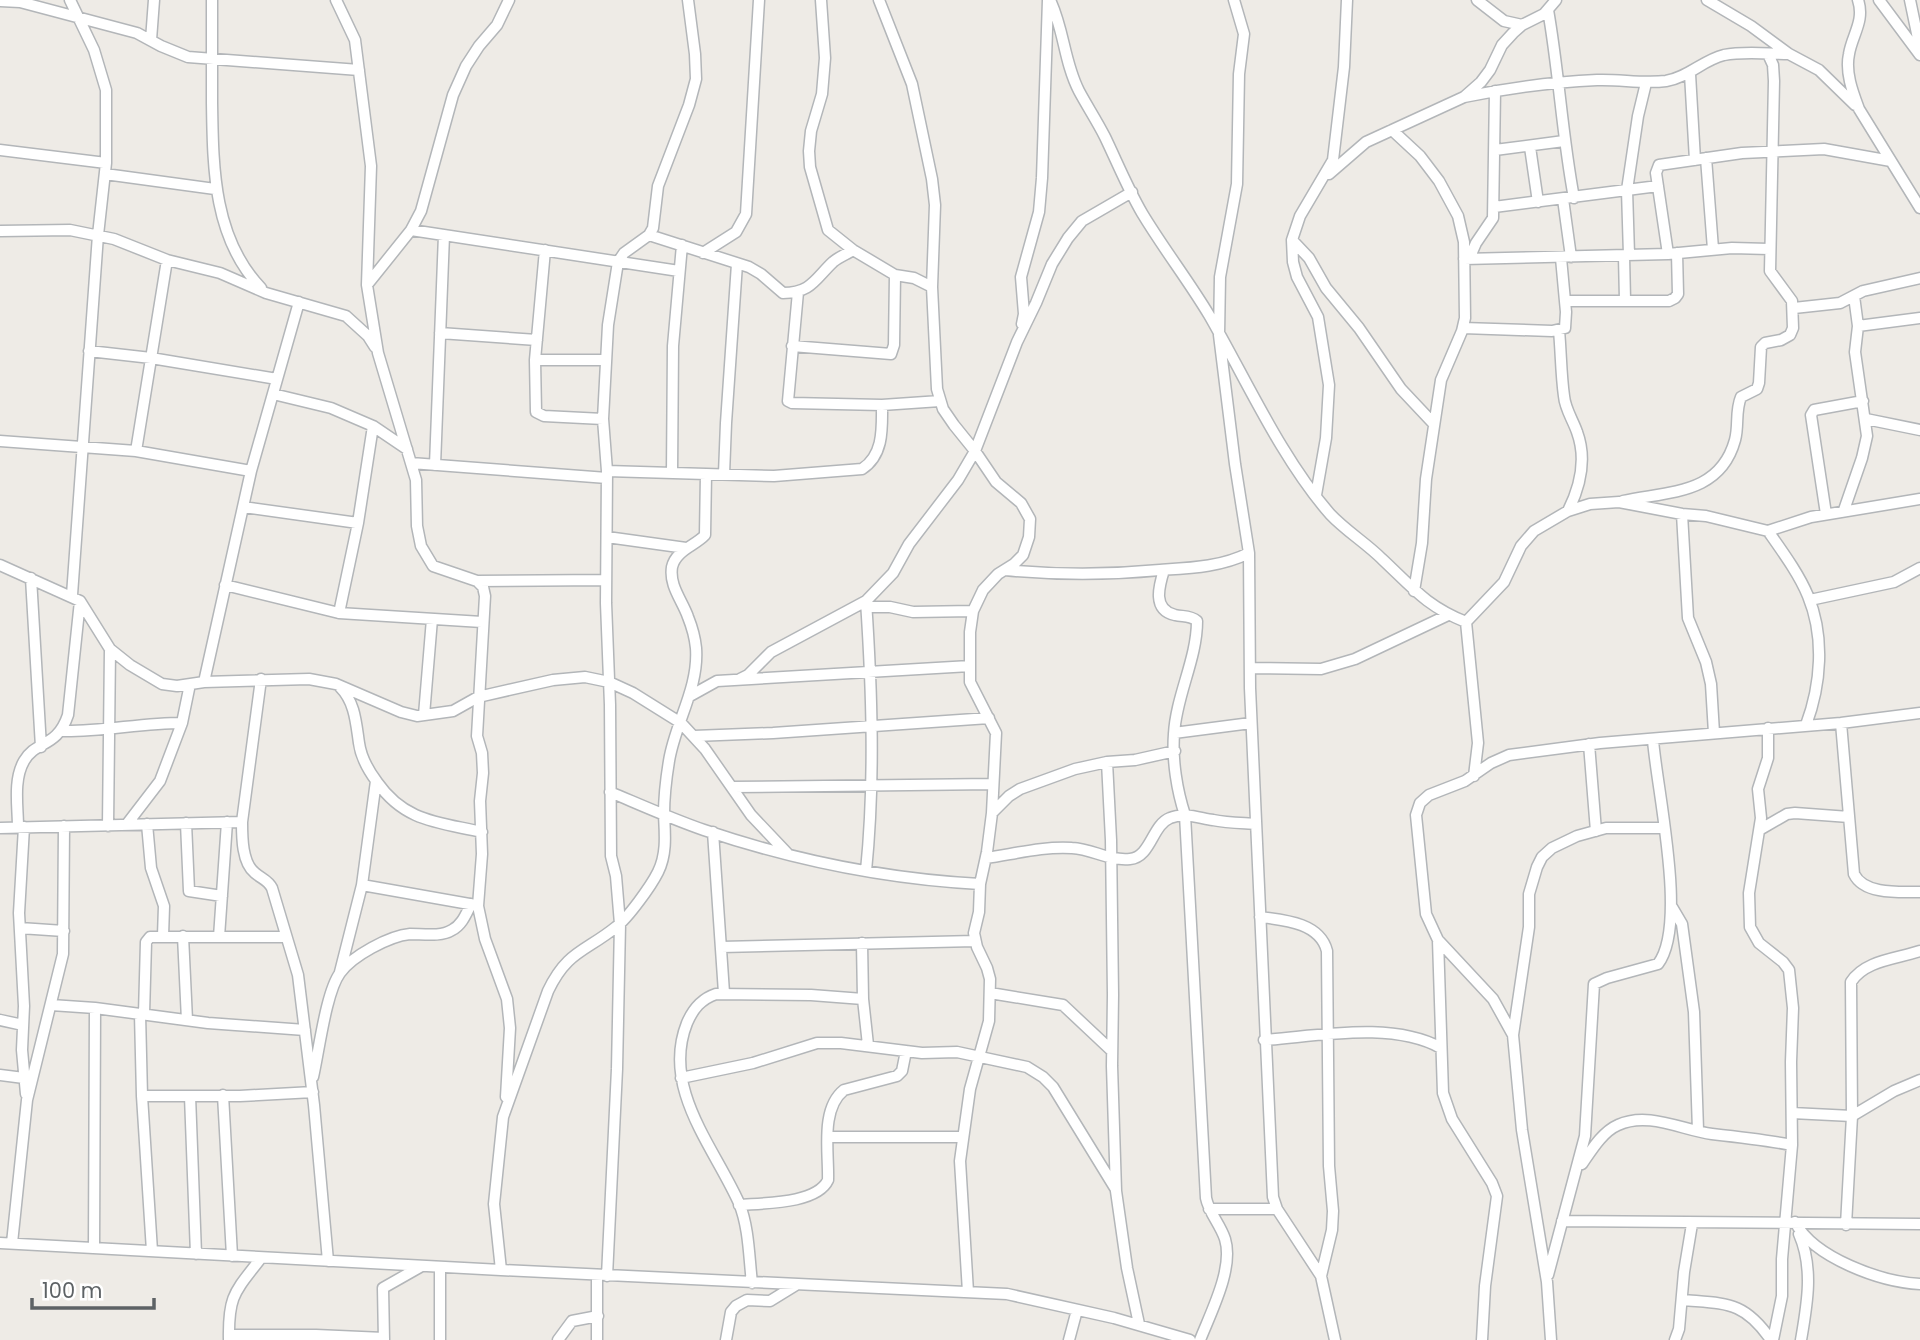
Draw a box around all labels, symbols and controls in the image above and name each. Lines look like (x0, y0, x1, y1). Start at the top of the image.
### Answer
scale bar (32, 1266, 154, 1310)
text: 100 m (42, 1276, 102, 1305)

